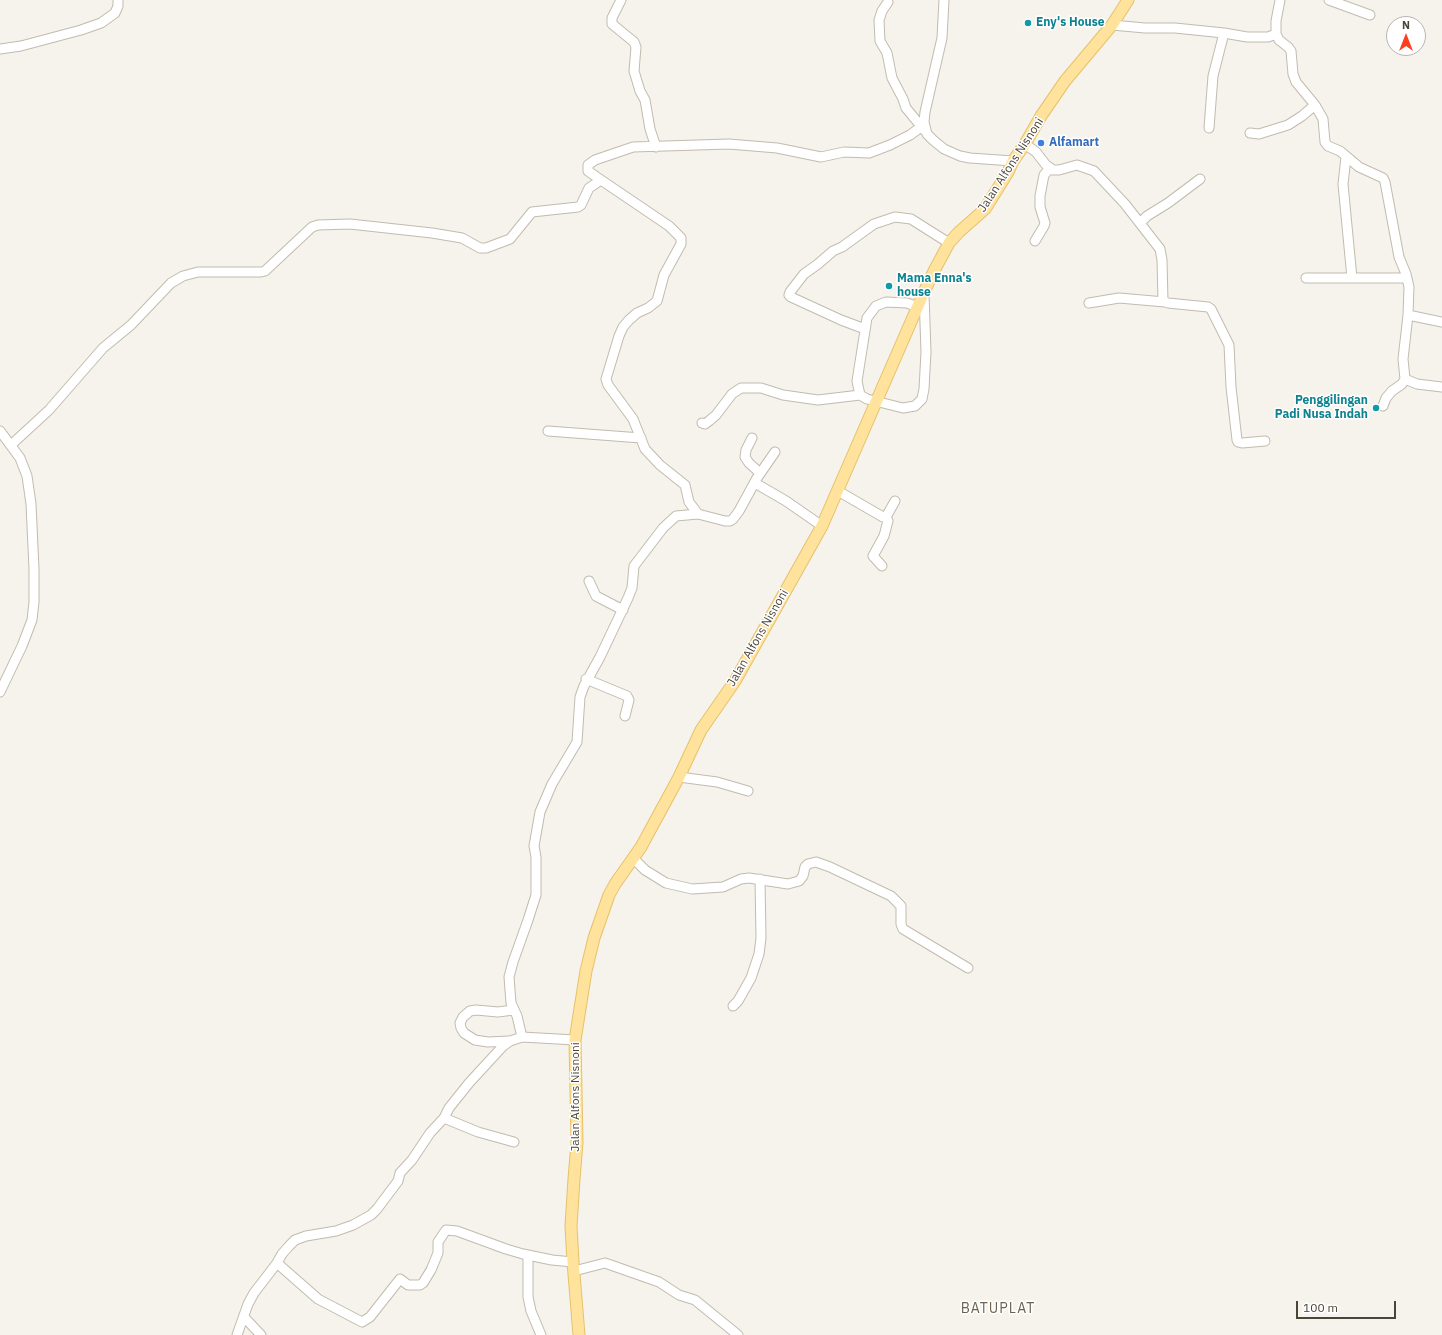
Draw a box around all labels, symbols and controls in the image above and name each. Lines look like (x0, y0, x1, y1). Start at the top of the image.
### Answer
place label: Eny's House (1036, 16, 1104, 30)
north arrow (1386, 16, 1426, 56)
marker: Eny's House (1023, 18, 1033, 28)
text: N (1402, 18, 1410, 32)
street label: Jalan Alfons Nisnoni (975, 115, 1047, 215)
place label: Alfamart (1049, 136, 1099, 150)
marker: Alfamart (1036, 138, 1046, 148)
place label: Mama Enna's house (897, 272, 972, 300)
marker: Mama Enna's house (884, 281, 894, 291)
place label: Penggilingan Padi Nusa Indah (1275, 394, 1368, 422)
marker: Penggilingan Padi Nusa Indah (1371, 403, 1381, 413)
street label: Jalan Alfons Nisnoni (724, 587, 792, 689)
street label: Jalan Alfons Nisnoni (569, 1042, 583, 1152)
scale bar (1298, 1293, 1398, 1319)
text: 100 m (1303, 1300, 1338, 1315)
district label: BATUPLAT (961, 1301, 1035, 1317)

